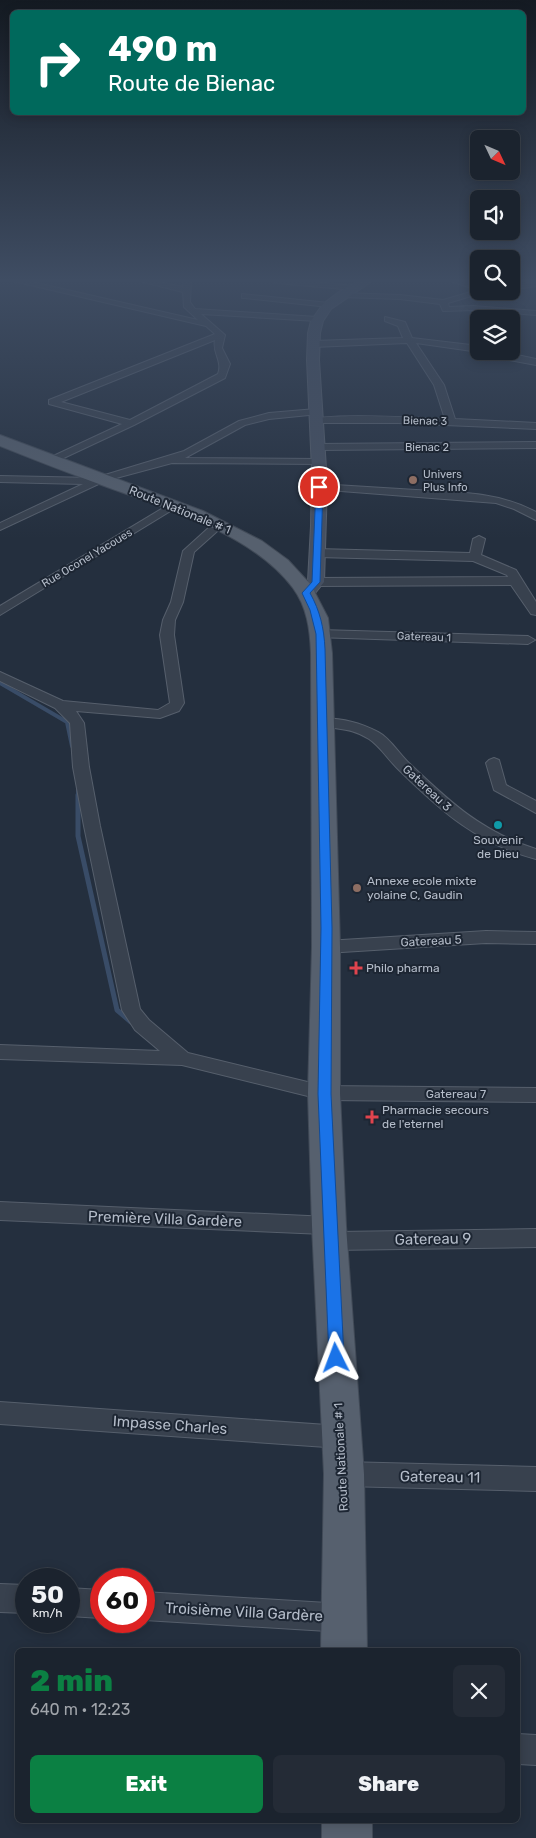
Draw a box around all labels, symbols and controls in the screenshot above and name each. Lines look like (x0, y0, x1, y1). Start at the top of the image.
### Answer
text: 490 m (108, 28, 218, 70)
icon: right (25, 30, 90, 95)
text: Route de Bienac (108, 70, 275, 97)
north arrow (470, 130, 520, 180)
map controls (470, 130, 520, 360)
button: sound (470, 190, 520, 240)
button: search (470, 250, 520, 300)
button: layers (470, 310, 520, 360)
street label: Bienac 3 (403, 414, 448, 428)
street label: Bienac 2 (405, 441, 449, 454)
pin (298, 466, 340, 508)
place label: Univers Plus Info (423, 468, 468, 494)
icon: arrive (305, 473, 333, 501)
marker: Univers Plus Info (407, 474, 419, 486)
street label: Route Nationale # 1 (127, 483, 233, 537)
street label: Rue Oconel Yacoues (39, 526, 135, 590)
street label: Gatereau 1 (397, 630, 451, 644)
street label: Gatereau 3 (400, 762, 454, 814)
marker: Souvenir de Dieu (492, 819, 504, 831)
place label: Souvenir de Dieu (473, 833, 523, 861)
place label: Annexe ecole mixte yolaine C, Gaudin (367, 874, 477, 902)
marker: Annexe ecole mixte yolaine C, Gaudin (351, 882, 363, 894)
street label: Gatereau 5 (400, 932, 462, 950)
place label: Philo pharma (366, 961, 440, 975)
marker: Philo pharma (350, 962, 362, 974)
street label: Gatereau 7 (426, 1087, 486, 1101)
place label: Pharmacie secours de l'eternel (382, 1103, 489, 1131)
marker: Pharmacie secours de l'eternel (366, 1111, 378, 1123)
street label: Première Villa Gardère (88, 1207, 242, 1231)
street label: Gatereau 9 (395, 1229, 472, 1249)
position arrow (309, 1331, 361, 1383)
street label: Route Nationale # 1 (331, 1402, 351, 1512)
street label: Impasse Charles (112, 1412, 228, 1438)
street label: Gatereau 11 (400, 1467, 480, 1487)
speed limit sign: 60 (90, 1568, 155, 1633)
text: 50 (31, 1580, 64, 1609)
street label: Troisième Villa Gardère (165, 1599, 323, 1625)
text: km/h (33, 1606, 62, 1620)
text: 2 min (30, 1663, 113, 1699)
button: close (453, 1665, 505, 1717)
text: 640 m · 12:23 (30, 1700, 130, 1719)
button: Exit (30, 1755, 263, 1813)
button: Share (273, 1755, 505, 1813)

